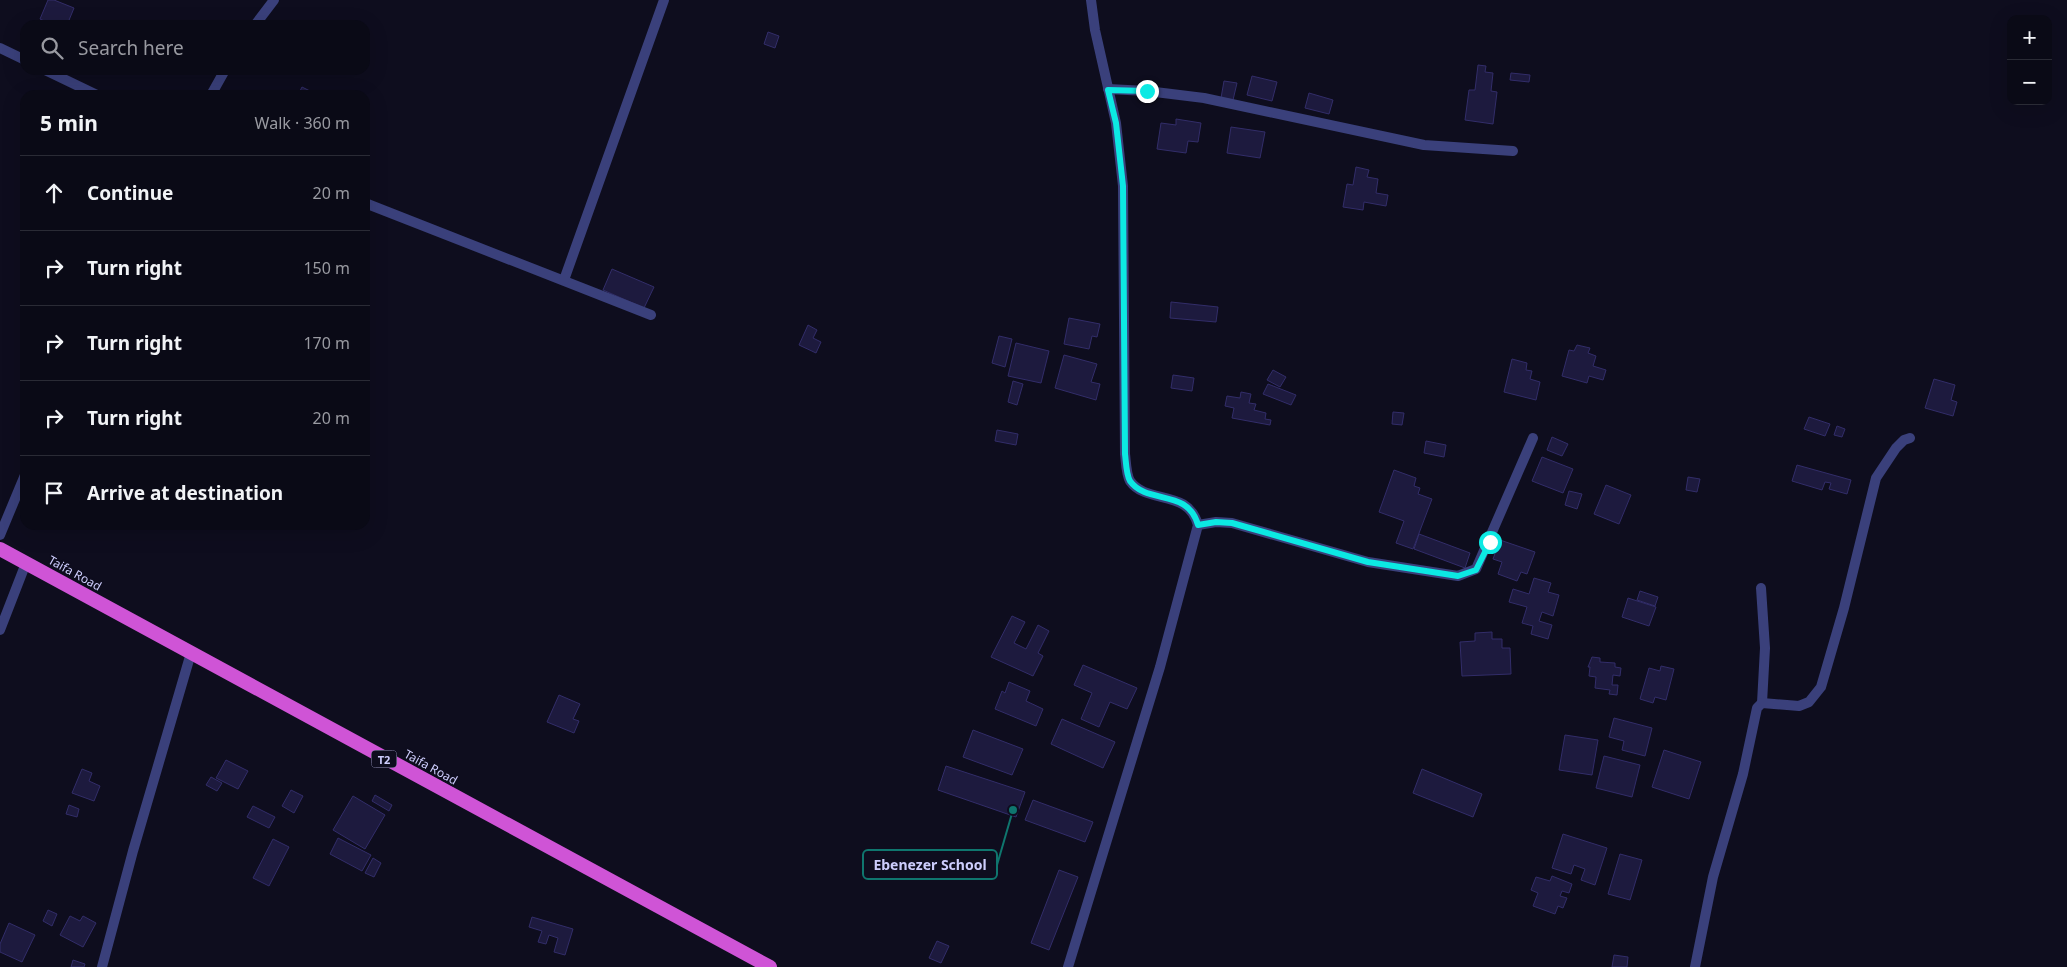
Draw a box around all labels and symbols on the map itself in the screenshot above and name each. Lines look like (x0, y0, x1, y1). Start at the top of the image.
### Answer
route end (1136, 80, 1159, 103)
route start (1479, 531, 1502, 554)
street label: Taifa Road (45, 551, 105, 595)
street label: Taifa Road (401, 745, 461, 789)
road number: T2 (372, 751, 396, 768)
callout: Ebenezer School (863, 850, 997, 879)
text: Ebenezer School (873, 855, 987, 874)

